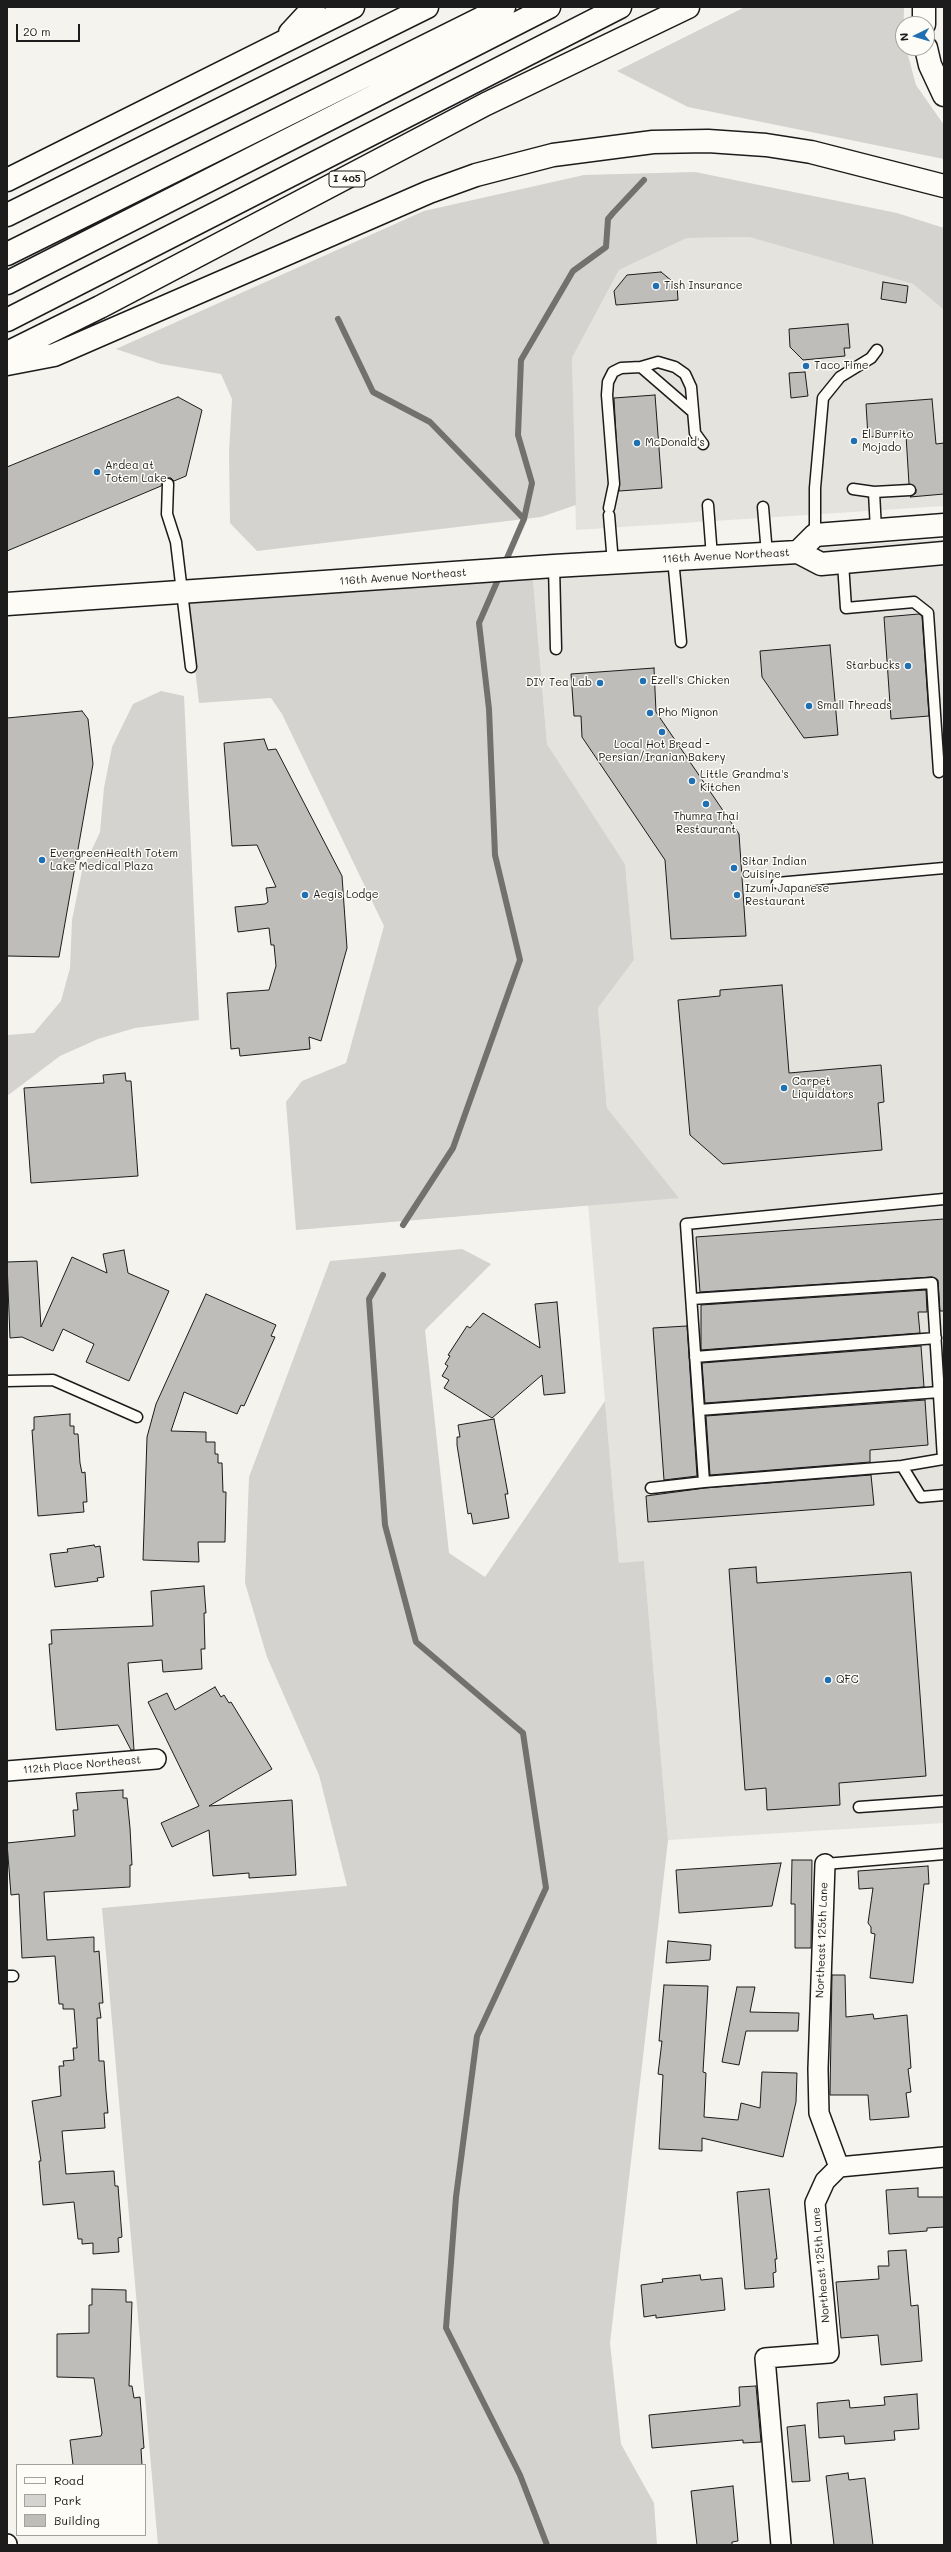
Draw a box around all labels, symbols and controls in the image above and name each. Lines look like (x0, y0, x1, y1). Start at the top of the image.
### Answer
scale bar (18, 16, 82, 42)
north arrow (895, 16, 935, 56)
text: 20 m (23, 23, 51, 39)
text: N (896, 32, 911, 42)
road number: I 405 (329, 171, 365, 187)
place label: Tish Insurance (664, 279, 743, 293)
marker: Tish Insurance (651, 281, 661, 291)
place label: Taco Time (814, 359, 869, 373)
marker: Taco Time (801, 361, 811, 371)
place label: El Burrito Mojado (862, 428, 913, 454)
place label: McDonald's (645, 436, 705, 450)
marker: El Burrito Mojado (849, 436, 859, 446)
marker: McDonald's (632, 438, 642, 448)
place label: Ardea at Totem Lake (105, 459, 167, 485)
marker: Ardea at Totem Lake (92, 467, 102, 477)
street label: 116th Avenue Northeast (662, 546, 790, 566)
street label: 116th Avenue Northeast (339, 566, 467, 588)
place label: Starbucks (846, 659, 900, 673)
marker: Starbucks (903, 661, 913, 671)
place label: Ezell's Chicken (651, 674, 730, 688)
place label: DIY Tea Lab (526, 676, 592, 690)
marker: Ezell's Chicken (638, 676, 648, 686)
marker: DIY Tea Lab (595, 678, 605, 688)
place label: Small Threads (817, 699, 892, 713)
marker: Small Threads (804, 701, 814, 711)
place label: Pho Mignon (658, 706, 718, 720)
marker: Pho Mignon (645, 708, 655, 718)
marker: Local Hot Bread - Persian/Iranian Bakery (657, 727, 667, 737)
place label: Local Hot Bread - Persian/Iranian Bakery (598, 738, 726, 764)
place label: Little Grandma's Kitchen (700, 768, 789, 794)
marker: Little Grandma's Kitchen (687, 776, 697, 786)
marker: Thumra Thai Restaurant (701, 799, 711, 809)
place label: Thumra Thai Restaurant (673, 810, 739, 836)
place label: EvergreenHealth Totem Lake Medical Plaza (50, 847, 178, 873)
marker: EvergreenHealth Totem Lake Medical Plaza (37, 855, 47, 865)
place label: Sitar Indian Cuisine (742, 855, 806, 881)
marker: Sitar Indian Cuisine (729, 863, 739, 873)
place label: Izumi Japanese Restaurant (745, 882, 829, 908)
place label: Aegis Lodge (313, 888, 379, 902)
marker: Aegis Lodge (300, 890, 310, 900)
marker: Izumi Japanese Restaurant (732, 890, 742, 900)
place label: Carpet Liquidators (792, 1075, 854, 1101)
marker: Carpet Liquidators (779, 1083, 789, 1093)
place label: QFC (836, 1673, 859, 1687)
marker: QFC (823, 1675, 833, 1685)
street label: 112th Place Northeast (22, 1753, 142, 1777)
street label: Northeast 125th Lane (813, 1882, 831, 1998)
street label: Northeast 125th Lane (809, 2207, 833, 2323)
legend (16, 2464, 146, 2536)
text: Road (54, 2472, 84, 2488)
text: Park (54, 2492, 81, 2508)
text: Building (54, 2512, 100, 2528)

